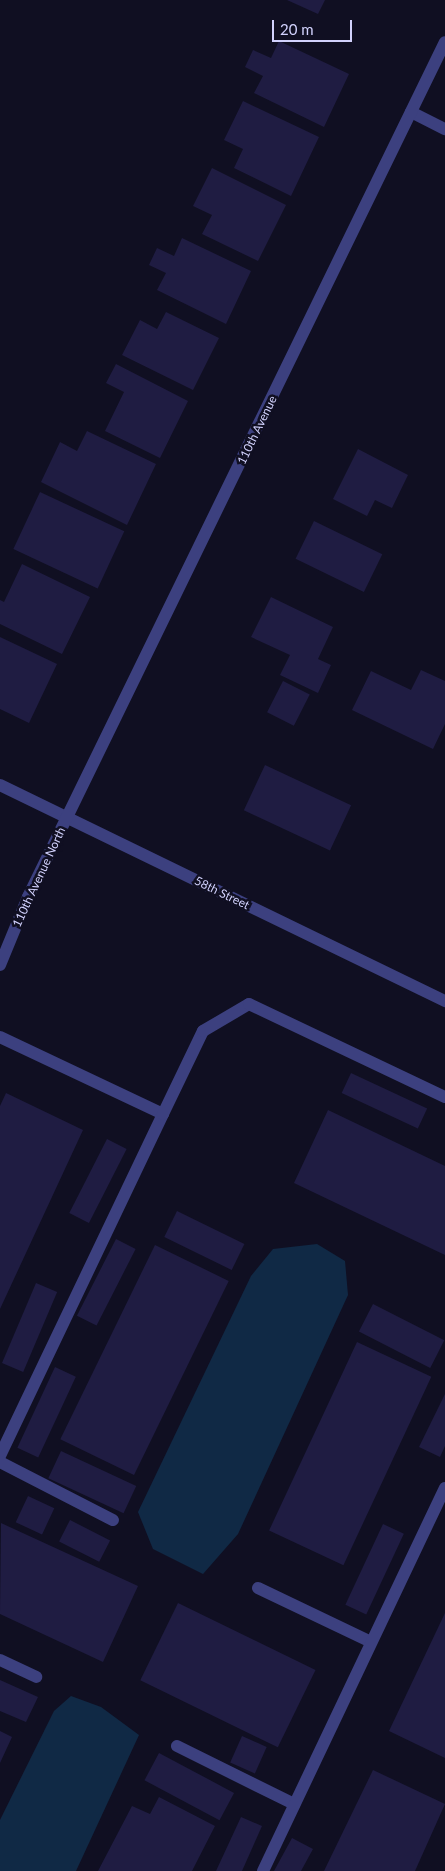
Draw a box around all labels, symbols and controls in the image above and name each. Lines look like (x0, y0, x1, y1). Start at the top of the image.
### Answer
scale bar (275, 10, 355, 42)
text: 20 m (280, 20, 314, 38)
street label: 110th Avenue (234, 393, 280, 467)
street label: 110th Avenue North (9, 825, 69, 929)
street label: 58th Street (192, 873, 252, 913)

